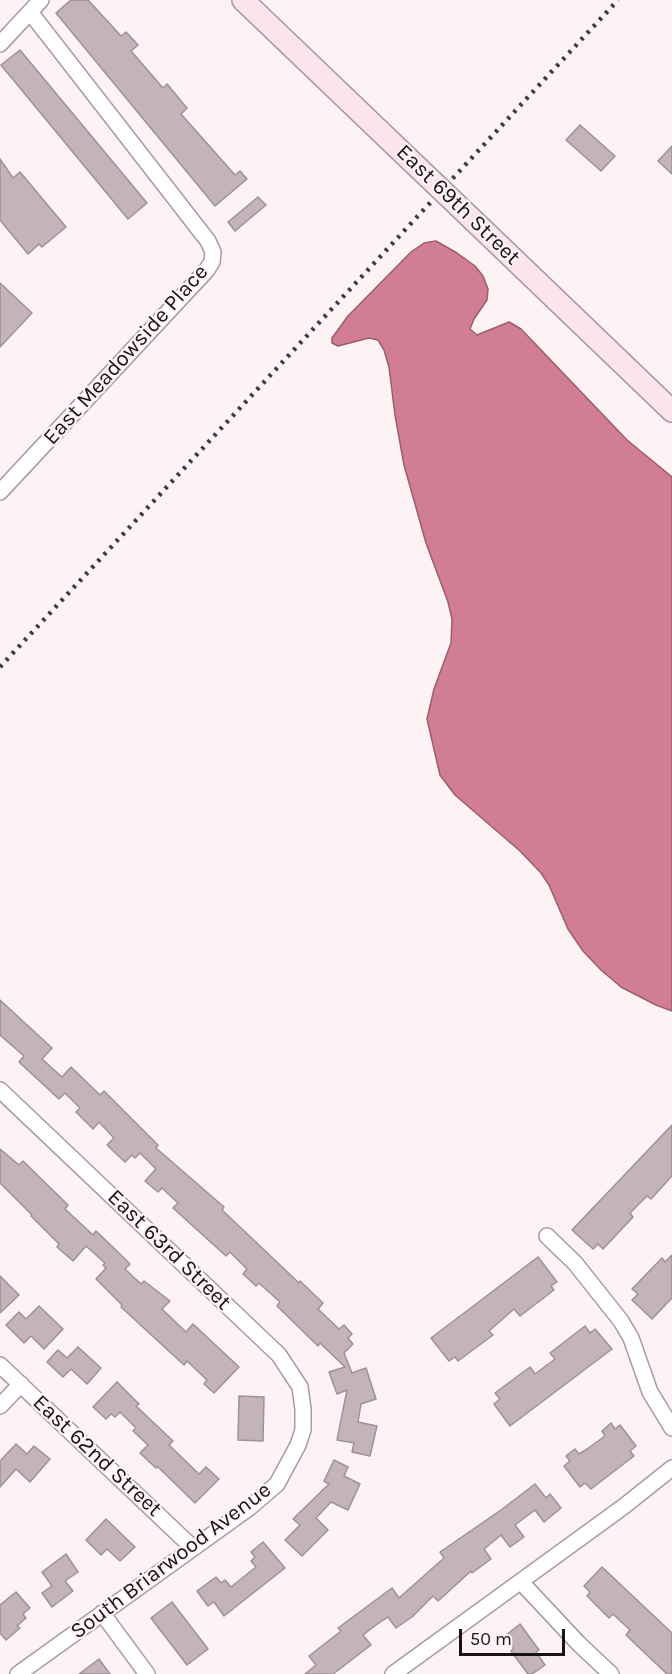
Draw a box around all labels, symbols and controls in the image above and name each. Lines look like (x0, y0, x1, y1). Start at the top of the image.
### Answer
street label: East 69th Street (391, 139, 525, 271)
street label: East Meadowside Place (38, 259, 214, 451)
street label: East 63rd Street (102, 1184, 236, 1316)
street label: East 62nd Street (27, 1389, 167, 1523)
street label: South Briarwood Avenue (65, 1477, 277, 1645)
scale bar (462, 1617, 568, 1655)
text: 50 m (470, 1628, 512, 1650)

